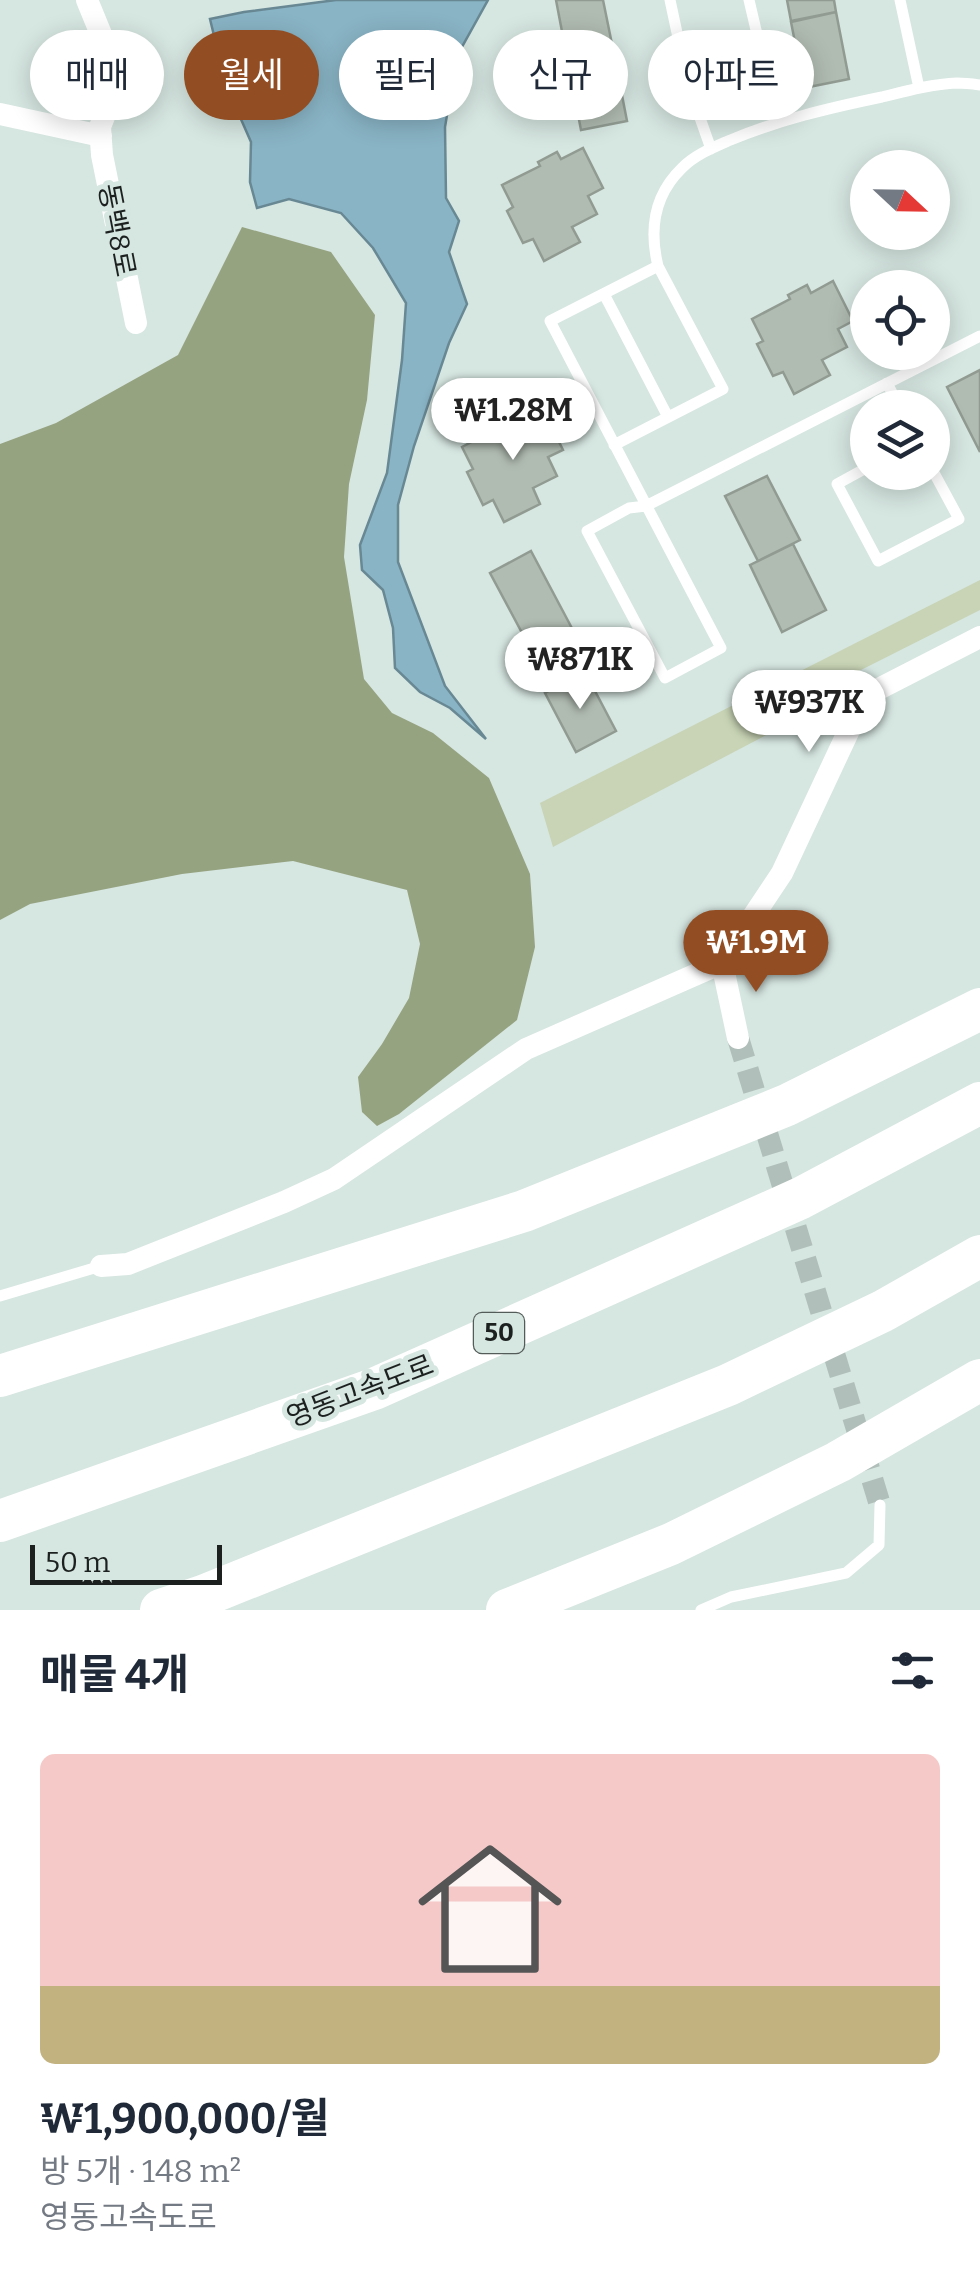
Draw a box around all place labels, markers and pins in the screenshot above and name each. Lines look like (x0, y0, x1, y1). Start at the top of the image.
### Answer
pin: ₩1.28M (432, 378, 594, 463)
pin: ₩871K (510, 627, 650, 712)
pin: ₩937K (739, 670, 879, 755)
pin: ₩1.9M (686, 910, 826, 995)

